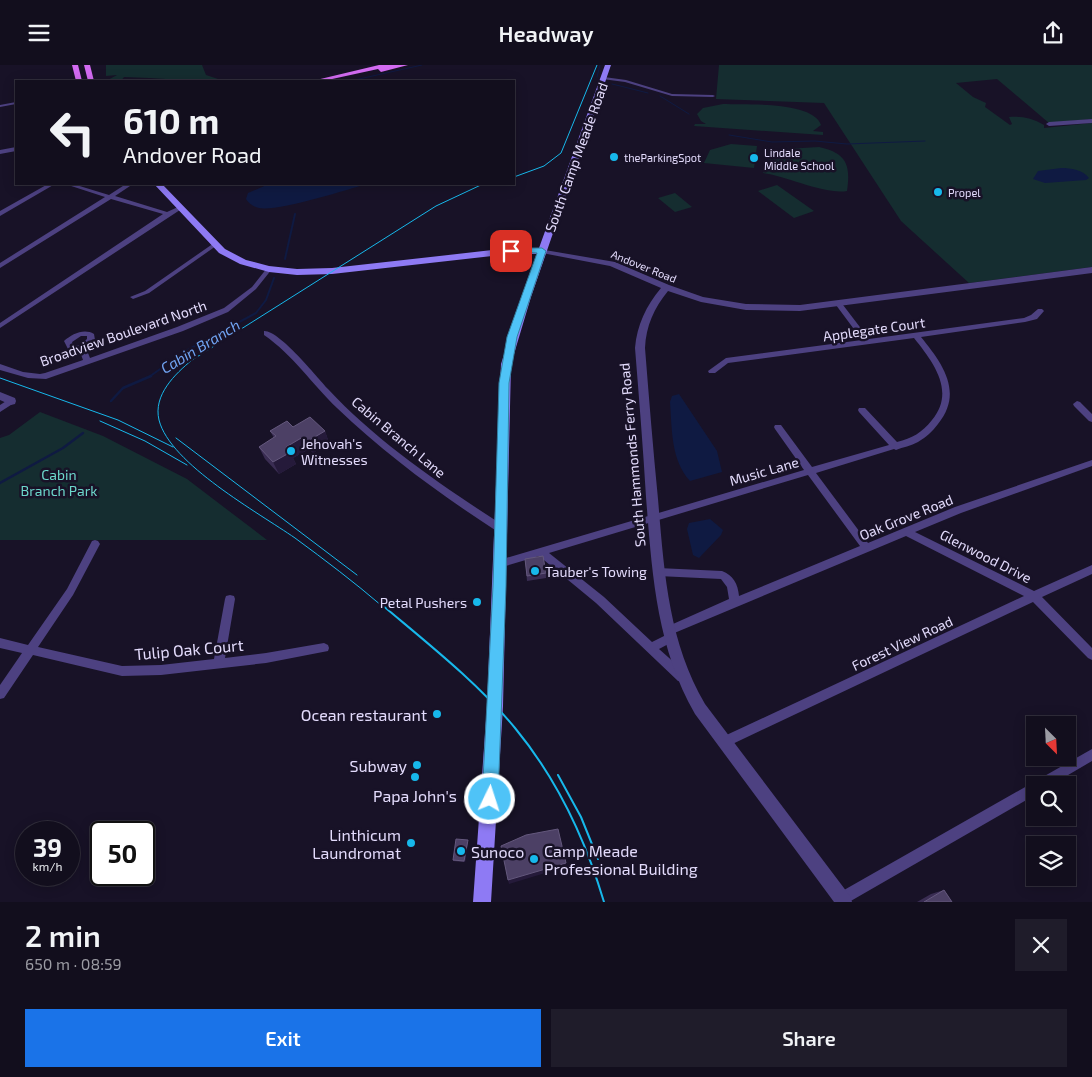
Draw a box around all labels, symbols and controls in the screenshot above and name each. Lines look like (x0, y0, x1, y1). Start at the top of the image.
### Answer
icon: menu (25, 19, 53, 47)
icon: share (1039, 19, 1067, 47)
text: Headway (498, 20, 594, 46)
street label: South Camp Meade Road (541, 80, 611, 234)
text: 610 m (123, 99, 219, 141)
icon: left (40, 100, 105, 165)
text: Andover Road (123, 141, 262, 167)
place label: Lindale Middle School (764, 146, 835, 172)
marker: theParkingSpot (608, 151, 620, 163)
place label: theParkingSpot (624, 151, 701, 164)
marker: Lindale Middle School (748, 152, 760, 164)
marker: Propel (932, 186, 944, 198)
place label: Propel (948, 186, 981, 199)
pin (490, 230, 532, 272)
icon: arrive (497, 237, 525, 265)
street label: Andover Road (609, 247, 679, 285)
street label: Broadview Boulevard North (37, 296, 209, 370)
street label: Applegate Court (822, 313, 926, 345)
water label: Cabin Branch (157, 315, 243, 377)
street label: South Hammonds Ferry Road (615, 362, 649, 548)
street label: Cabin Branch Lane (349, 393, 449, 481)
place label: Jehovah's Witnesses (301, 435, 368, 468)
marker: Jehovah's Witnesses (285, 445, 297, 457)
street label: Music Lane (727, 453, 801, 489)
park label: Cabin Branch Park (21, 466, 97, 499)
street label: Oak Grove Road (857, 490, 955, 544)
street label: Glenwood Drive (937, 526, 1035, 586)
place label: Tauber's Towing (545, 563, 647, 580)
marker: Tauber's Towing (529, 565, 541, 577)
place label: Petal Pushers (380, 594, 467, 611)
marker: Petal Pushers (471, 596, 483, 608)
street label: Forest View Road (849, 612, 955, 674)
street label: Tulip Oak Court (134, 635, 244, 663)
place label: Ocean restaurant (301, 705, 427, 724)
marker: Ocean restaurant (431, 708, 443, 720)
north arrow (1026, 716, 1076, 766)
map controls (1026, 716, 1076, 886)
place label: Subway (349, 756, 408, 775)
marker: Subway (411, 759, 423, 771)
marker: Papa John's (409, 771, 421, 783)
position arrow (463, 772, 515, 824)
button: search (1026, 776, 1076, 826)
place label: Papa John's (373, 786, 457, 805)
speed limit sign: 50 (90, 821, 155, 886)
place label: Linthicum Laundromat (312, 825, 401, 862)
text: 39 (33, 832, 62, 862)
button: layers (1026, 836, 1076, 886)
marker: Linthicum Laundromat (405, 837, 417, 849)
place label: Camp Meade Professional Building (544, 841, 698, 878)
place label: Sunoco (471, 842, 524, 861)
marker: Sunoco (455, 845, 467, 857)
marker: Camp Meade Professional Building (528, 853, 540, 865)
text: km/h (33, 859, 62, 873)
text: 2 min (25, 917, 101, 953)
button: close (1015, 919, 1067, 971)
text: 650 m · 08:59 (25, 954, 122, 973)
button: Exit (25, 1009, 541, 1067)
button: Share (551, 1009, 1067, 1067)

